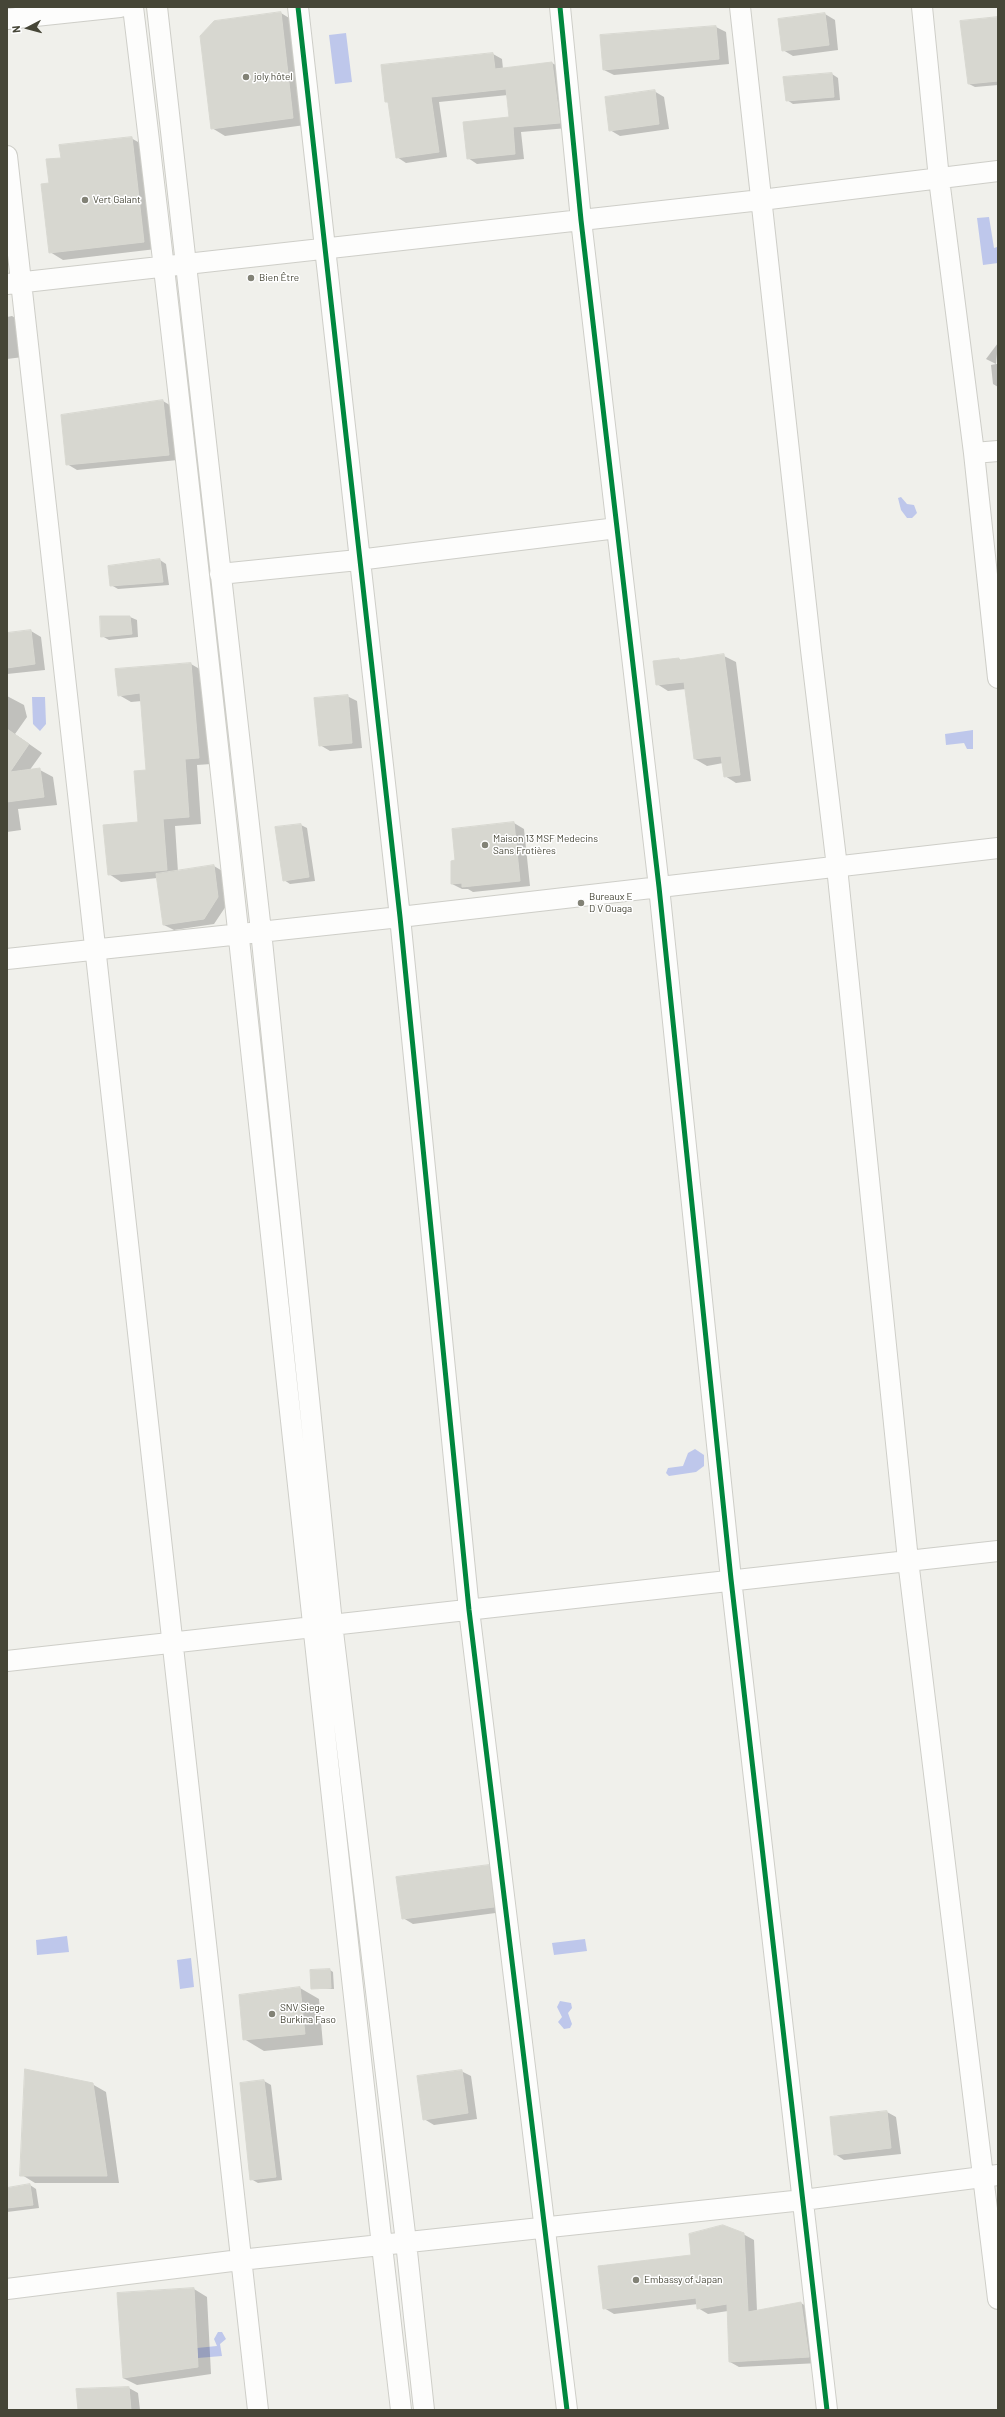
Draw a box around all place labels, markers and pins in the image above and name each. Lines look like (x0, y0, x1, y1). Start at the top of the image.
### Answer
place label: joly hôtel (254, 71, 293, 83)
marker: joly hôtel (241, 72, 251, 82)
place label: Vert Galant (93, 194, 141, 206)
marker: Vert Galant (80, 195, 90, 205)
place label: Bien Être (259, 272, 299, 284)
marker: Bien Être (246, 273, 256, 283)
place label: Maison 13 MSF Medecins Sans Frotières (493, 833, 598, 856)
marker: Maison 13 MSF Medecins Sans Frotières (480, 840, 490, 850)
place label: Bureaux E D V Ouaga (589, 891, 633, 914)
marker: Bureaux E D V Ouaga (576, 898, 586, 908)
place label: SNV Siege Burkina Faso (280, 2002, 336, 2026)
marker: SNV Siege Burkina Faso (267, 2009, 277, 2019)
place label: Embassy of Japan (644, 2274, 722, 2286)
marker: Embassy of Japan (631, 2275, 641, 2285)

